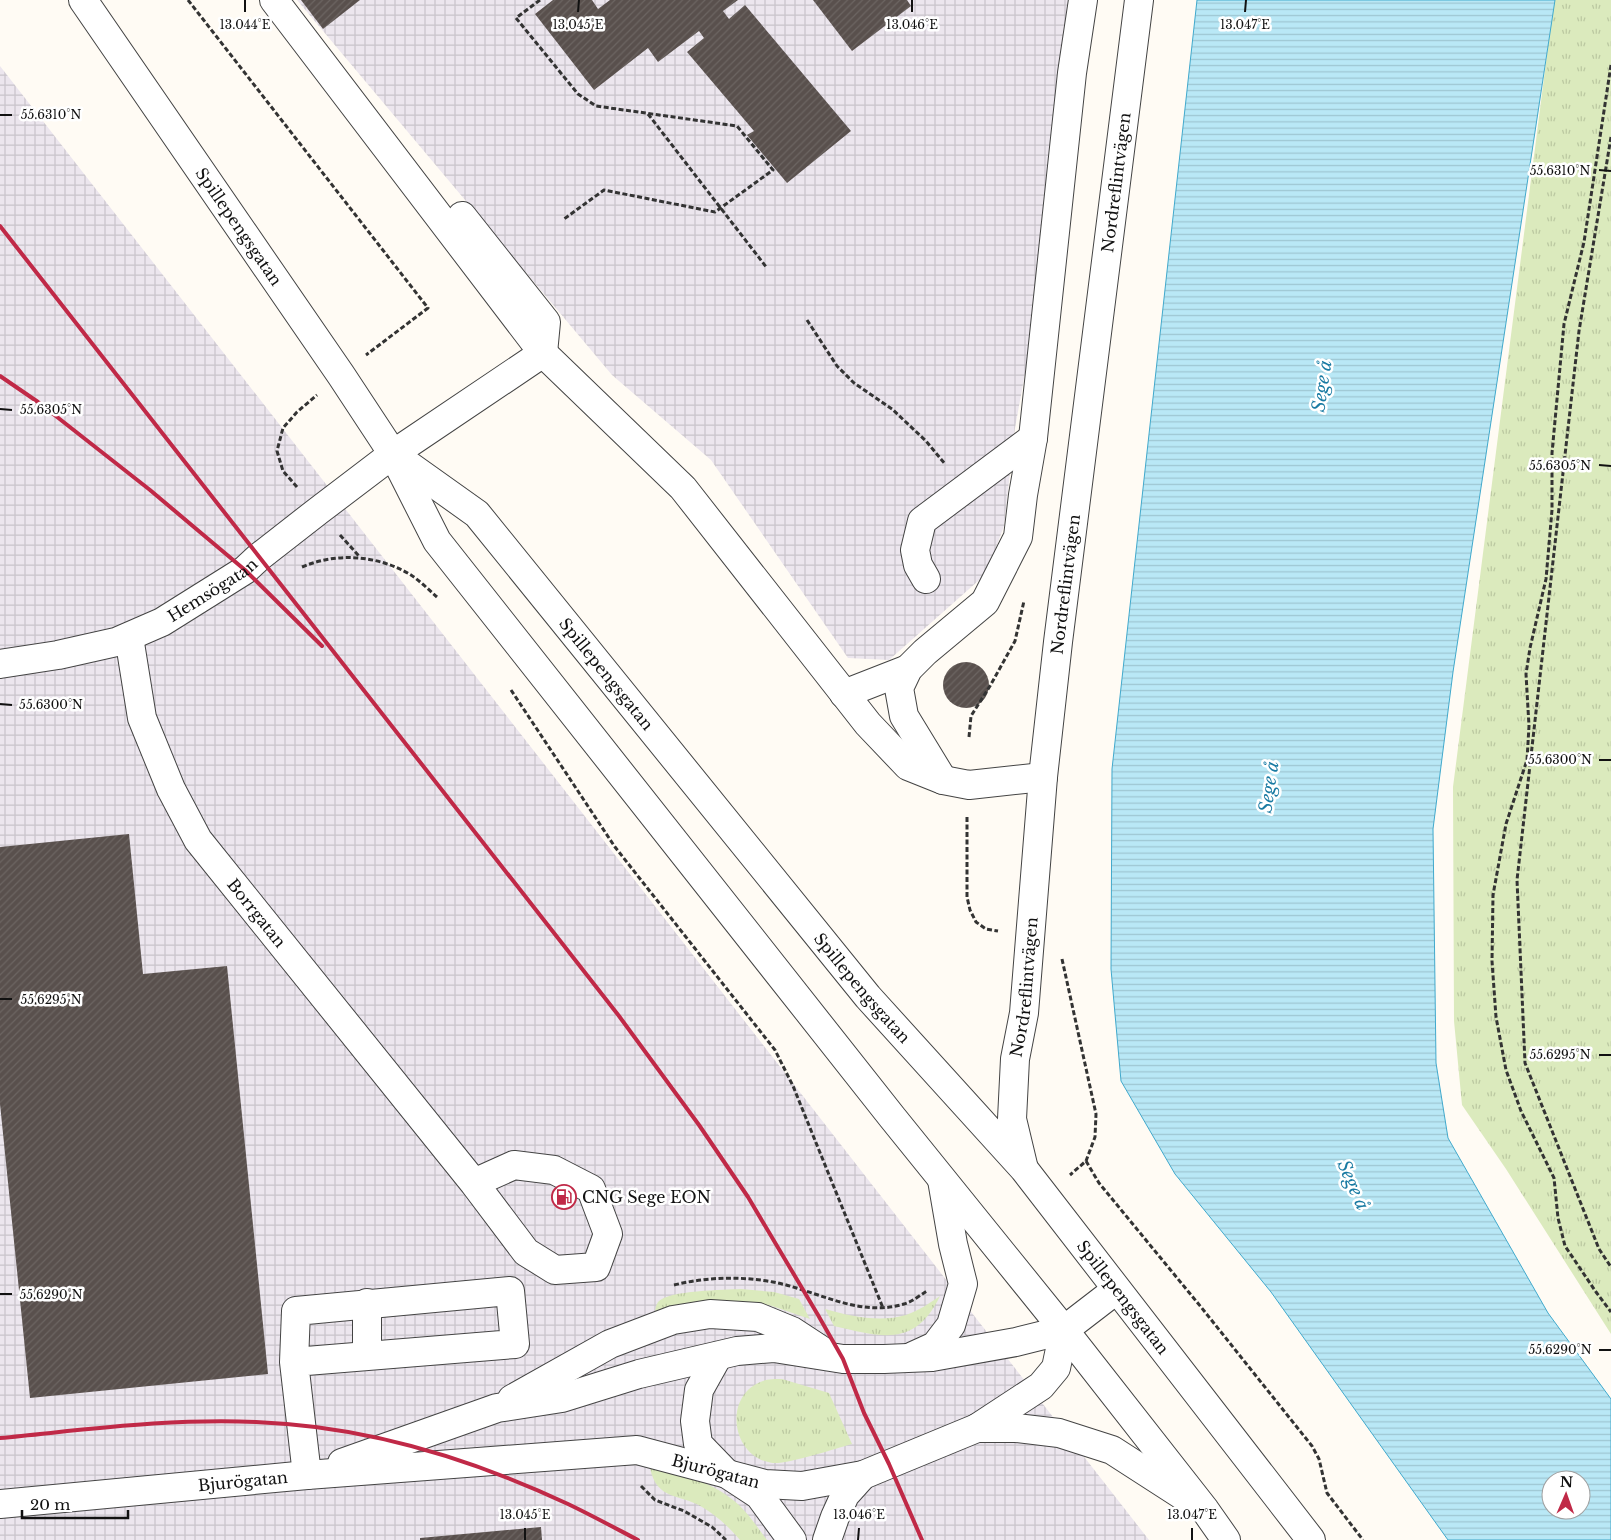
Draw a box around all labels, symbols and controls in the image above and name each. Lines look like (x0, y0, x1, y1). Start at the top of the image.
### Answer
text: 13.044°E (220, 17, 271, 32)
text: 13.045°E (553, 17, 604, 32)
text: 13.046°E (886, 17, 938, 32)
text: 13.047°E (1220, 17, 1270, 32)
text: 55.6310°N (21, 107, 81, 122)
street label: Nordreflintvägen (1097, 111, 1135, 254)
text: 55.6310°N (1530, 163, 1590, 178)
street label: Spillepengsgatan (191, 164, 286, 289)
water label: Sege å (1307, 359, 1337, 413)
text: 55.6305°N (20, 402, 82, 417)
text: 55.6305°N (1529, 458, 1591, 473)
street label: Nordreflintvägen (1047, 513, 1084, 655)
street label: Hemsögatan (164, 554, 261, 626)
street label: Spillepengsgatan (555, 614, 658, 734)
text: 55.6300°N (19, 697, 83, 712)
text: 55.6300°N (1528, 752, 1592, 767)
water label: Sege å (1254, 760, 1284, 814)
street label: Borrgatan (223, 874, 290, 951)
street label: Nordreflintvägen (1006, 916, 1042, 1059)
street label: Spillepengsgatan (810, 929, 915, 1047)
text: 55.6295°N (20, 992, 82, 1007)
text: 55.6295°N (1529, 1047, 1591, 1062)
water label: Sege å (1332, 1157, 1374, 1213)
fuel station icon: CNG Sege EON (551, 1184, 577, 1210)
place label: CNG Sege EON (582, 1187, 711, 1207)
street label: Spillepengsgatan (1073, 1236, 1174, 1358)
text: 55.6290°N (20, 1287, 83, 1302)
text: 55.6290°N (1529, 1342, 1592, 1357)
street label: Bjurögatan (670, 1450, 762, 1492)
street label: Bjurögatan (197, 1467, 289, 1495)
north arrow (1541, 1470, 1591, 1520)
text: N (1560, 1473, 1573, 1491)
scale bar (22, 1488, 129, 1520)
text: 20 m (30, 1495, 70, 1514)
text: 13.045°E (500, 1507, 551, 1522)
text: 13.046°E (833, 1507, 885, 1522)
text: 13.047°E (1167, 1507, 1217, 1522)

